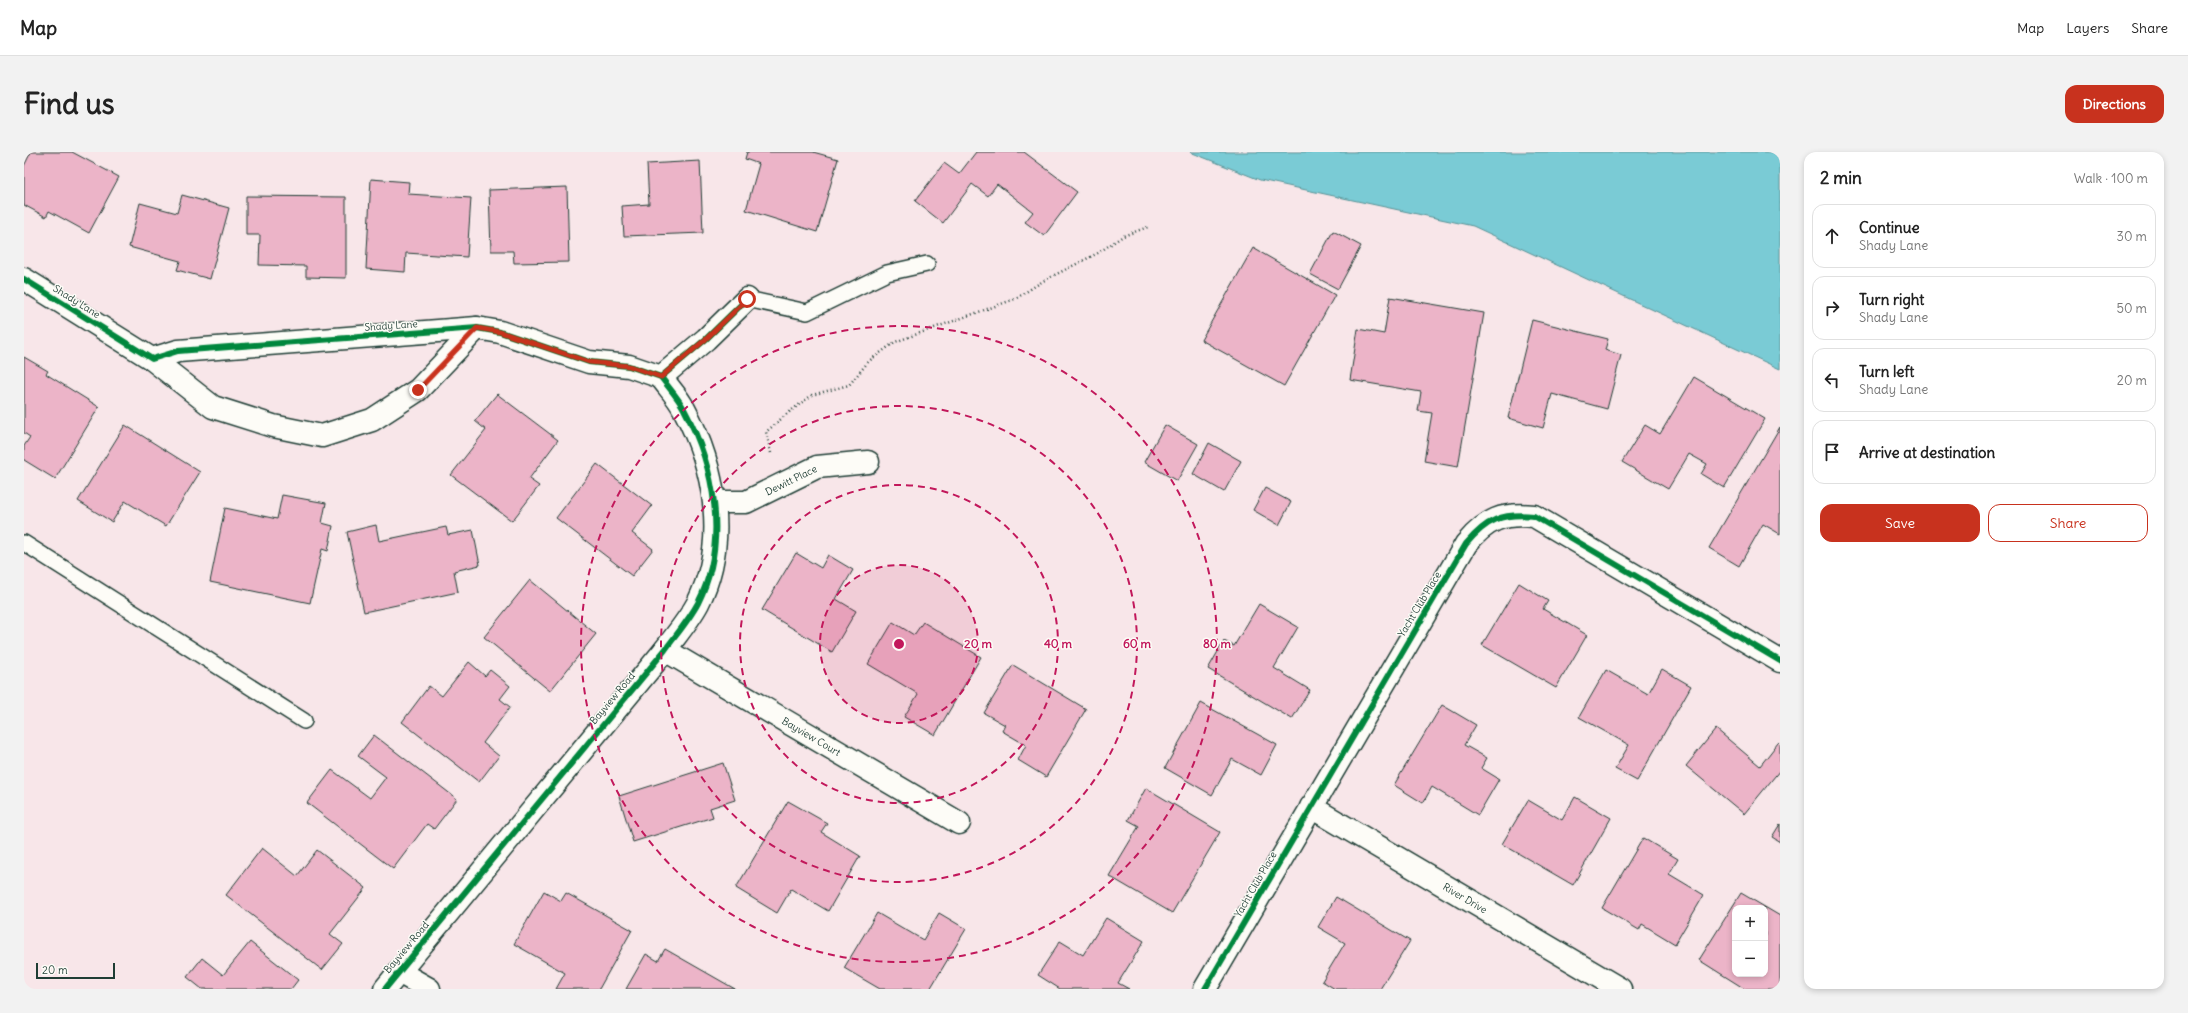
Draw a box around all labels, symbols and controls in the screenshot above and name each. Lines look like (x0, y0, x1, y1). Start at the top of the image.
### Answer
text: Map (20, 16, 57, 40)
text: Map (2017, 19, 2044, 37)
text: Layers (2066, 19, 2109, 37)
text: Share (2131, 19, 2168, 37)
button: Directions (2065, 85, 2164, 123)
text: Find us (24, 86, 115, 122)
text: 2 min (1820, 167, 1862, 189)
text: Walk · 100 m (2074, 170, 2148, 187)
text: Continue (1859, 218, 1920, 237)
icon: ahead (1821, 225, 1843, 247)
text: 30 m (2117, 228, 2147, 245)
text: Shady Lane (1859, 237, 1928, 254)
street label: Shady Lane (51, 282, 103, 321)
route start (738, 290, 756, 308)
text: Turn right (1859, 290, 1924, 309)
icon: right (1821, 297, 1843, 319)
text: 50 m (2116, 300, 2147, 317)
text: Shady Lane (1859, 309, 1928, 326)
street label: Shady Lane (364, 317, 418, 334)
text: Turn left (1859, 362, 1914, 381)
icon: left (1821, 369, 1843, 391)
text: 20 m (2117, 372, 2147, 389)
route end (409, 381, 427, 399)
text: Shady Lane (1859, 381, 1928, 398)
icon: arrive (1821, 441, 1843, 463)
text: Arrive at destination (1859, 443, 1995, 462)
street label: Dewitt Place (763, 462, 819, 499)
button: Save (1820, 504, 1980, 542)
button: Share (1988, 504, 2148, 542)
street label: Yacht Club Place (1395, 569, 1444, 639)
text: 20 m (964, 636, 992, 651)
text: 40 m (1044, 636, 1073, 651)
text: 60 m (1123, 636, 1152, 651)
text: 80 m (1203, 636, 1232, 651)
centre of rings (892, 637, 906, 651)
street label: Bayview Road (587, 670, 638, 727)
street label: Bayview Court (779, 714, 844, 759)
street label: Yacht Club Place (1231, 849, 1280, 919)
street label: River Drive (1441, 880, 1489, 916)
map controls (1732, 905, 1768, 977)
button: + (1732, 905, 1768, 941)
street label: Bayview Road (381, 919, 432, 976)
button: − (1732, 941, 1768, 977)
scale bar (36, 961, 115, 980)
text: 20 m (42, 963, 68, 977)

